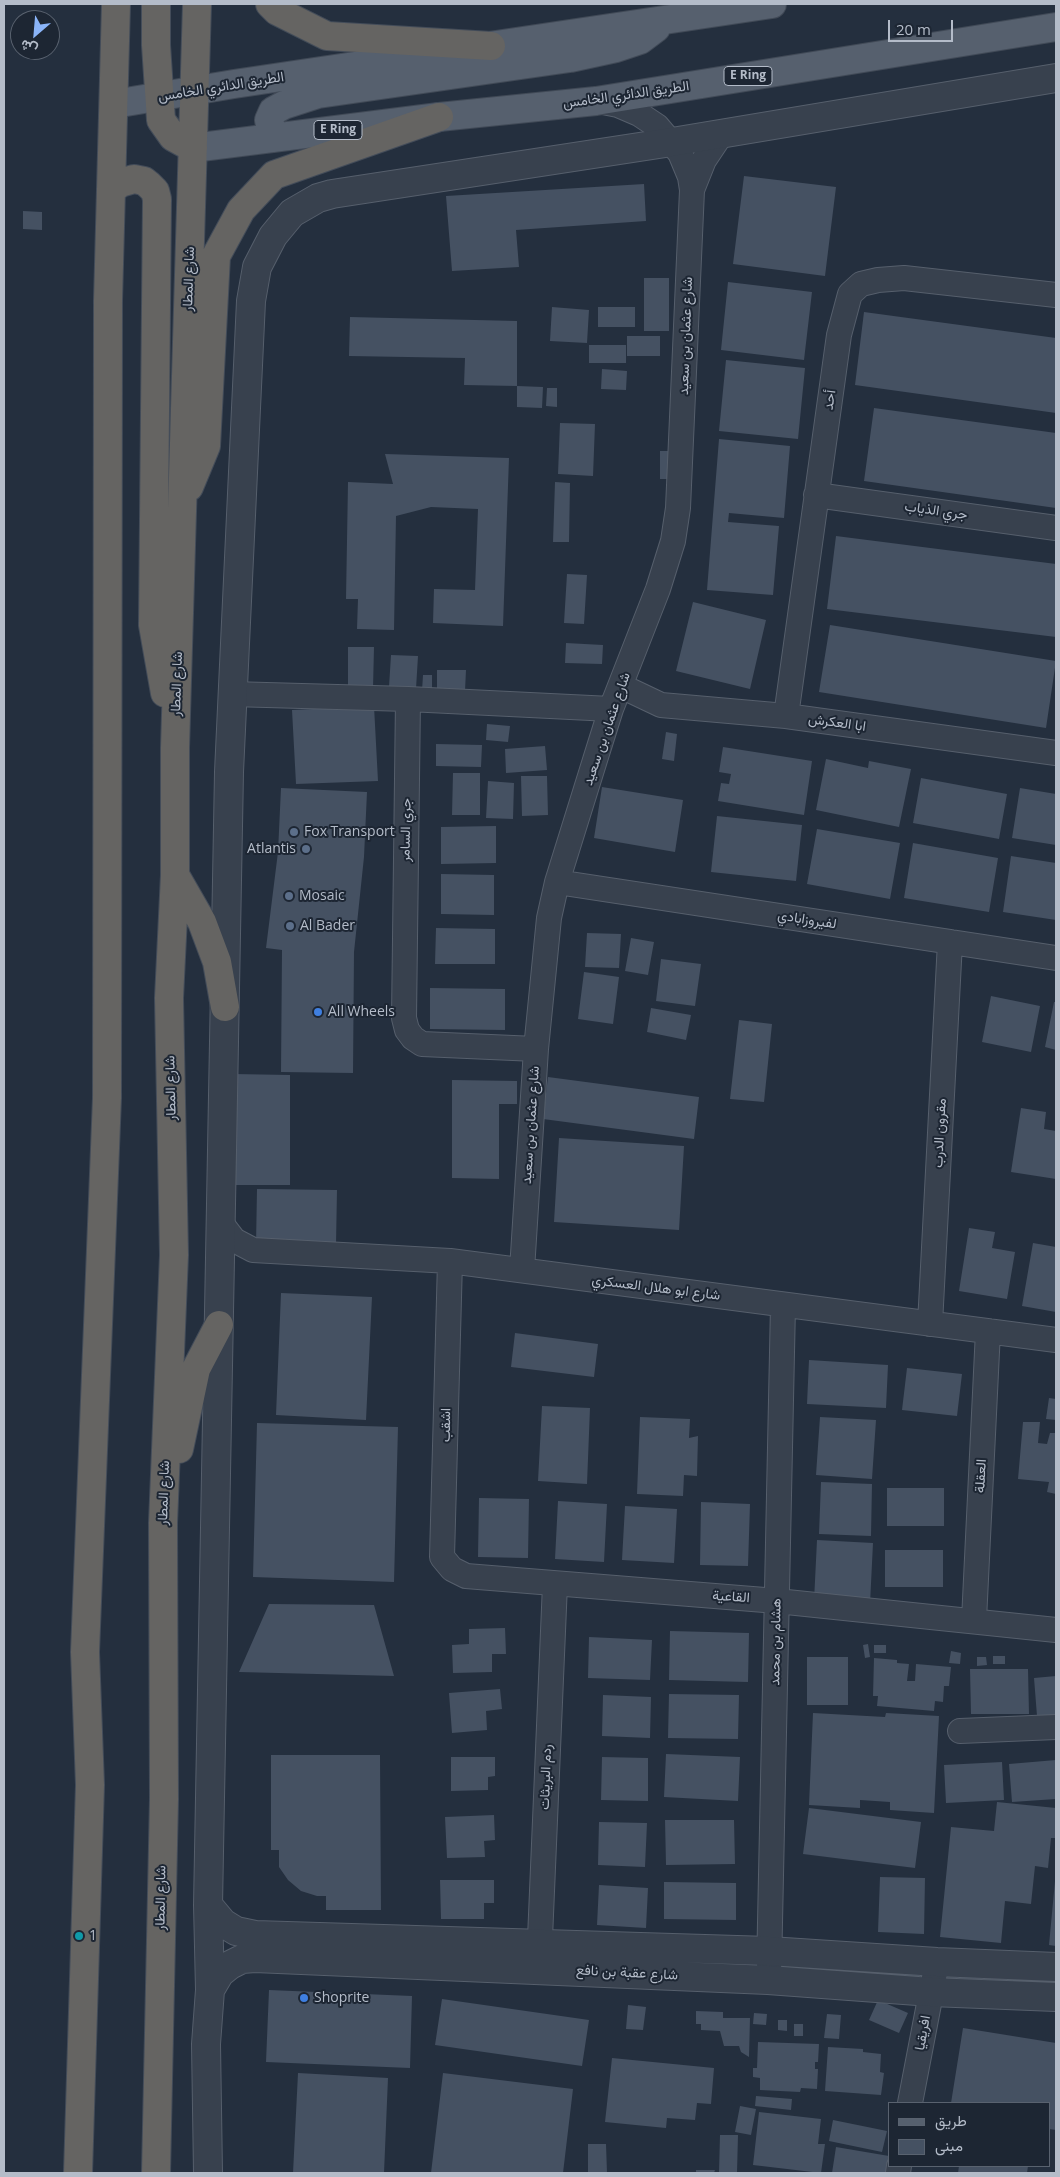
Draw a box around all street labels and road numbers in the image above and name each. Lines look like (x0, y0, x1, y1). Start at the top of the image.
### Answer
road number: E Ring (724, 66, 772, 85)
street label: الطريق الدائري الخامس (157, 69, 285, 105)
street label: الطريق الدائري الخامس (562, 78, 690, 112)
road number: E Ring (314, 120, 362, 140)
street label: شارع المطار (179, 246, 199, 312)
street label: شارع عثمان بن سعيد (676, 277, 696, 395)
street label: أحد (820, 389, 840, 411)
street label: جري الذياب (903, 498, 969, 524)
street label: شارع المطار (167, 651, 187, 717)
street label: شارع عثمان بن سعيد (580, 670, 634, 788)
street label: ابا العكرش (807, 711, 867, 735)
street label: جري السامر (397, 798, 415, 862)
street label: لفيروزابادي (776, 907, 838, 933)
street label: شارع المطار (162, 1055, 180, 1121)
street label: شارع عثمان بن سعيد (518, 1065, 544, 1185)
street label: مقرون الدرب (930, 1098, 950, 1168)
street label: شارع ابو هلال العسكري (591, 1272, 721, 1304)
street label: اشقب (437, 1408, 455, 1442)
street label: العقلة (972, 1459, 990, 1493)
street label: شارع المطار (154, 1460, 174, 1526)
street label: القاعية (712, 1587, 750, 1607)
street label: هشام بن محمد (767, 1598, 785, 1686)
street label: ردم البريثات (536, 1744, 556, 1810)
street label: شارع المطار (152, 1865, 170, 1931)
street label: شارع عقبة بن نافع (576, 1962, 678, 1984)
street label: افريقيا (912, 2014, 934, 2052)

